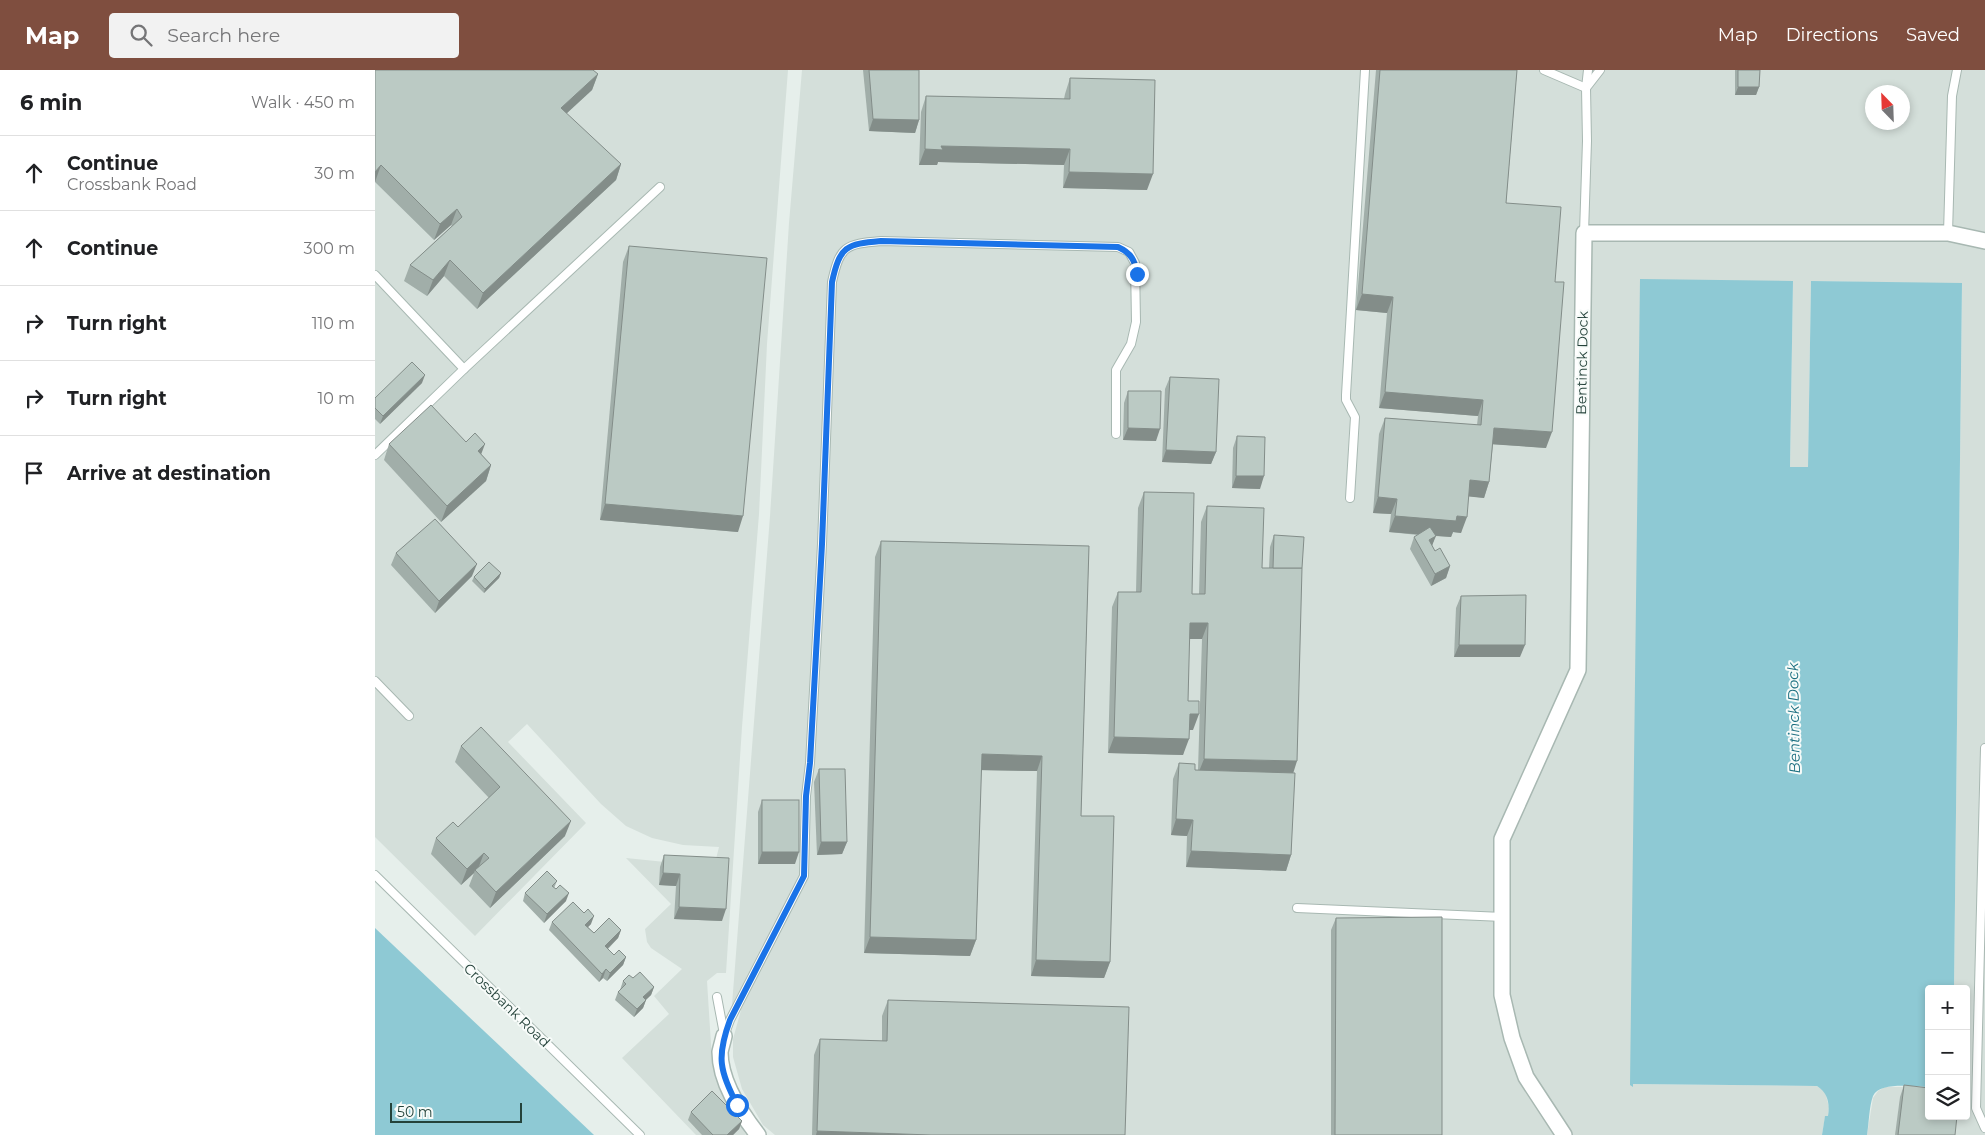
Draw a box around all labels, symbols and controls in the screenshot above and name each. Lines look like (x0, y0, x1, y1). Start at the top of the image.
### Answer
search box (109, 13, 459, 58)
text: Map (25, 21, 79, 50)
icon: search (127, 21, 155, 49)
text: Search here (167, 24, 280, 47)
text: Map (1718, 24, 1758, 46)
text: Directions (1786, 24, 1878, 46)
text: Saved (1906, 24, 1960, 46)
north arrow (1865, 85, 1910, 130)
text: 6 min (20, 90, 82, 115)
text: Walk · 450 m (251, 93, 355, 112)
text: Continue (67, 152, 158, 175)
icon: ahead (20, 159, 48, 187)
text: 30 m (314, 164, 355, 183)
text: Crossbank Road (67, 175, 197, 194)
icon: ahead (20, 234, 48, 262)
text: Continue (67, 237, 158, 260)
text: 300 m (304, 239, 355, 258)
route end (1126, 263, 1149, 286)
icon: right (20, 309, 48, 337)
street label: Bentinck Dock (1572, 310, 1592, 415)
text: Turn right (67, 312, 167, 335)
text: 110 m (312, 314, 355, 333)
icon: right (20, 384, 48, 412)
text: Turn right (67, 387, 167, 410)
text: 10 m (317, 389, 355, 408)
icon: arrive (20, 459, 48, 487)
text: Arrive at destination (67, 462, 271, 485)
water label: Bentinck Dock (1783, 661, 1804, 774)
street label: Crossbank Road (460, 959, 554, 1051)
map controls (1925, 985, 1970, 1120)
button: + (1925, 985, 1970, 1030)
button: − (1925, 1030, 1970, 1075)
button: layers (1925, 1075, 1970, 1120)
route start (726, 1094, 749, 1117)
scale bar (390, 1100, 523, 1123)
text: 50 m (397, 1103, 433, 1121)

